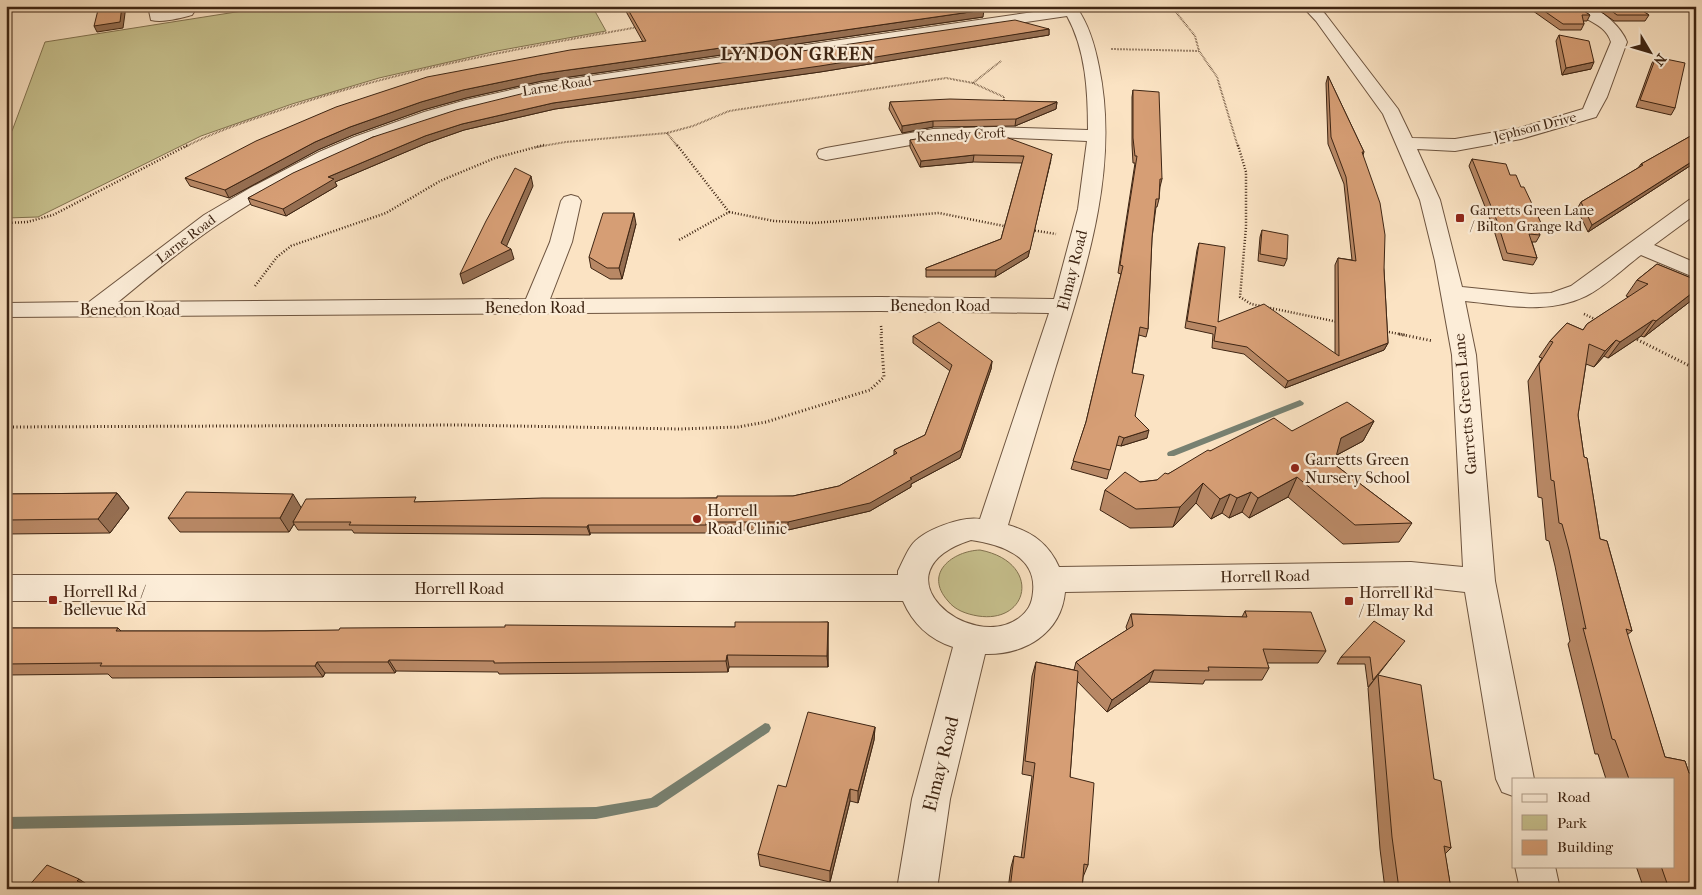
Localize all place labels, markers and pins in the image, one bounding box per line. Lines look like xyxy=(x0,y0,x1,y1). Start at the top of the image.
place label: Garretts Green Lane / Bilton Grange Rd xyxy=(1469,202,1594,235)
marker: Garretts Green Lane / Bilton Grange Rd xyxy=(1454,212,1466,224)
place label: Garretts Green Nursery School xyxy=(1305,450,1411,487)
marker: Garretts Green Nursery School xyxy=(1289,462,1301,474)
place label: Horrell Road Clinic xyxy=(707,501,787,538)
marker: Horrell Road Clinic xyxy=(691,513,703,525)
place label: Horrell Rd / Bellevue Rd xyxy=(63,582,147,619)
place label: Horrell Rd / Elmay Rd xyxy=(1358,583,1434,620)
marker: Horrell Rd / Bellevue Rd xyxy=(47,594,59,606)
marker: Horrell Rd / Elmay Rd xyxy=(1343,595,1355,607)

